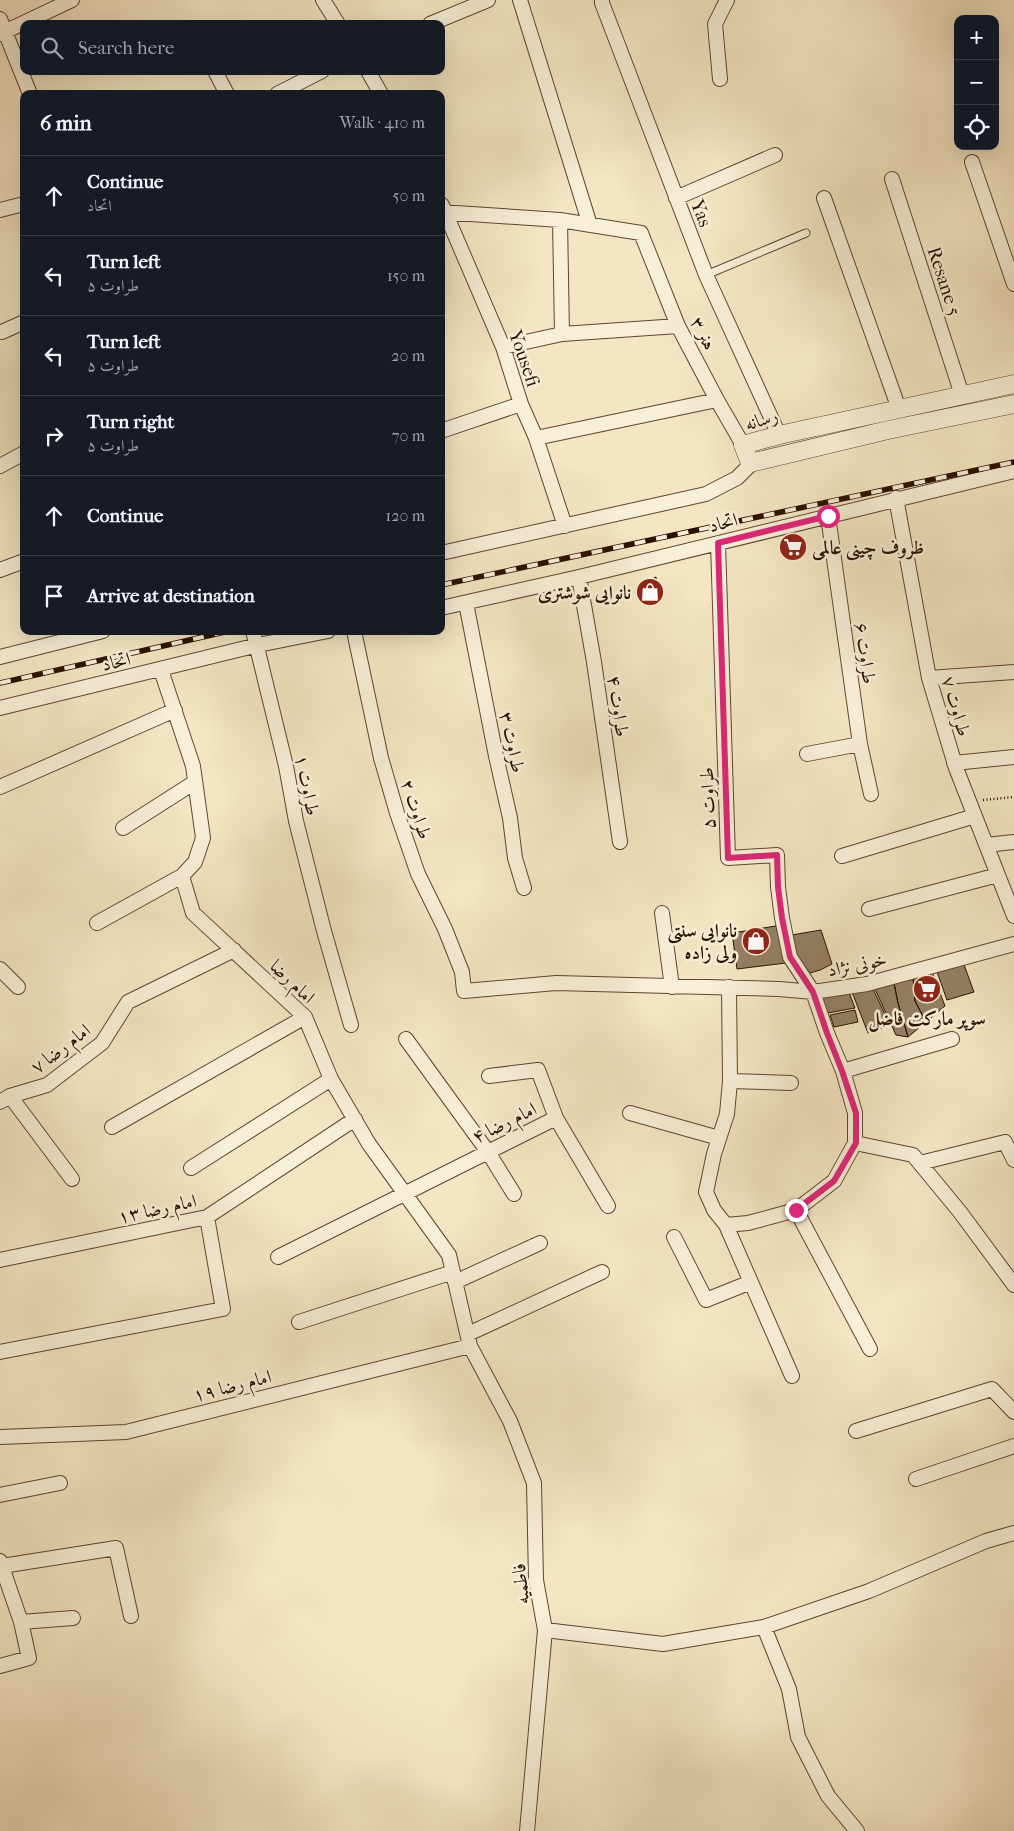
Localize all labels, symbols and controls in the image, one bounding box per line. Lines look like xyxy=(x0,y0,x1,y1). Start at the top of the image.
map controls xyxy=(954,15,999,150)
button: + xyxy=(954,15,999,60)
search box xyxy=(20,20,445,75)
icon: search xyxy=(38,34,66,62)
text: Search here xyxy=(78,37,174,59)
button: − xyxy=(954,60,999,105)
button: locate xyxy=(954,105,999,150)
text: 6 min xyxy=(40,111,92,135)
text: Walk · 410 m xyxy=(340,113,425,132)
text: Continue xyxy=(87,171,163,193)
icon: ahead xyxy=(40,182,68,210)
text: 50 m xyxy=(393,186,425,205)
text: اتحاد xyxy=(87,196,112,215)
street label: Yas xyxy=(686,196,716,230)
street label: Resane 5 xyxy=(923,244,966,319)
text: Turn left xyxy=(87,251,161,273)
icon: left xyxy=(40,262,68,290)
text: 150 m xyxy=(387,266,425,285)
text: طراوت ۵ xyxy=(87,276,139,295)
street label: هنر ۳ xyxy=(686,313,721,354)
street label: Yousefi xyxy=(504,326,544,390)
text: Turn left xyxy=(87,331,161,353)
icon: left xyxy=(40,342,68,370)
text: 20 m xyxy=(391,346,425,365)
text: طراوت ۵ xyxy=(87,356,139,375)
street label: رسانه xyxy=(742,404,781,436)
text: Turn right xyxy=(87,411,174,433)
icon: right xyxy=(40,422,68,450)
text: 70 m xyxy=(392,426,425,445)
text: طراوت ۵ xyxy=(87,436,139,455)
icon: ahead xyxy=(40,502,68,530)
text: Continue xyxy=(87,505,163,527)
route start xyxy=(817,505,840,528)
text: 120 m xyxy=(386,506,425,525)
street label: اتحاد xyxy=(706,509,740,537)
supermarket icon: ظروف چینی عالمی xyxy=(778,532,808,562)
place label: ظروف چینی عالمی xyxy=(812,537,924,561)
shop icon: نانوایی شوشتری xyxy=(635,577,665,607)
icon: arrive xyxy=(40,582,68,610)
place label: نانوایی شوشتری xyxy=(538,582,631,605)
text: Arrive at destination xyxy=(87,585,255,607)
street label: طراوت ۶ xyxy=(849,621,880,685)
street label: اتحاد xyxy=(100,648,133,676)
street label: طراوت ۴ xyxy=(602,674,633,738)
street label: طراوت ۷ xyxy=(936,674,975,739)
street label: طراوت ۳ xyxy=(494,710,529,775)
street label: طراوت ۱ xyxy=(289,753,324,818)
street label: طراوت ۵ xyxy=(696,767,721,829)
street label: طراوت ۲ xyxy=(395,777,436,842)
place label: نانوایی سنتی ولی زاده xyxy=(667,920,737,964)
shop icon: نانوایی سنتی ولی زاده xyxy=(741,926,771,956)
street label: خونی نژاد xyxy=(826,948,889,982)
street label: امام رضا xyxy=(262,955,319,1012)
supermarket icon: سوپر مارکت فاضل xyxy=(912,974,942,1004)
place label: سوپر مارکت فاضل xyxy=(868,1008,986,1032)
street label: امام رضا ۷ xyxy=(26,1019,98,1082)
street label: امام رضا ۴ xyxy=(469,1098,542,1152)
street label: امام رضا ۱۳ xyxy=(116,1190,200,1233)
route end xyxy=(785,1199,808,1222)
street label: امام رضا ۱۹ xyxy=(191,1366,275,1411)
street label: فاطمیه xyxy=(508,1562,534,1606)

